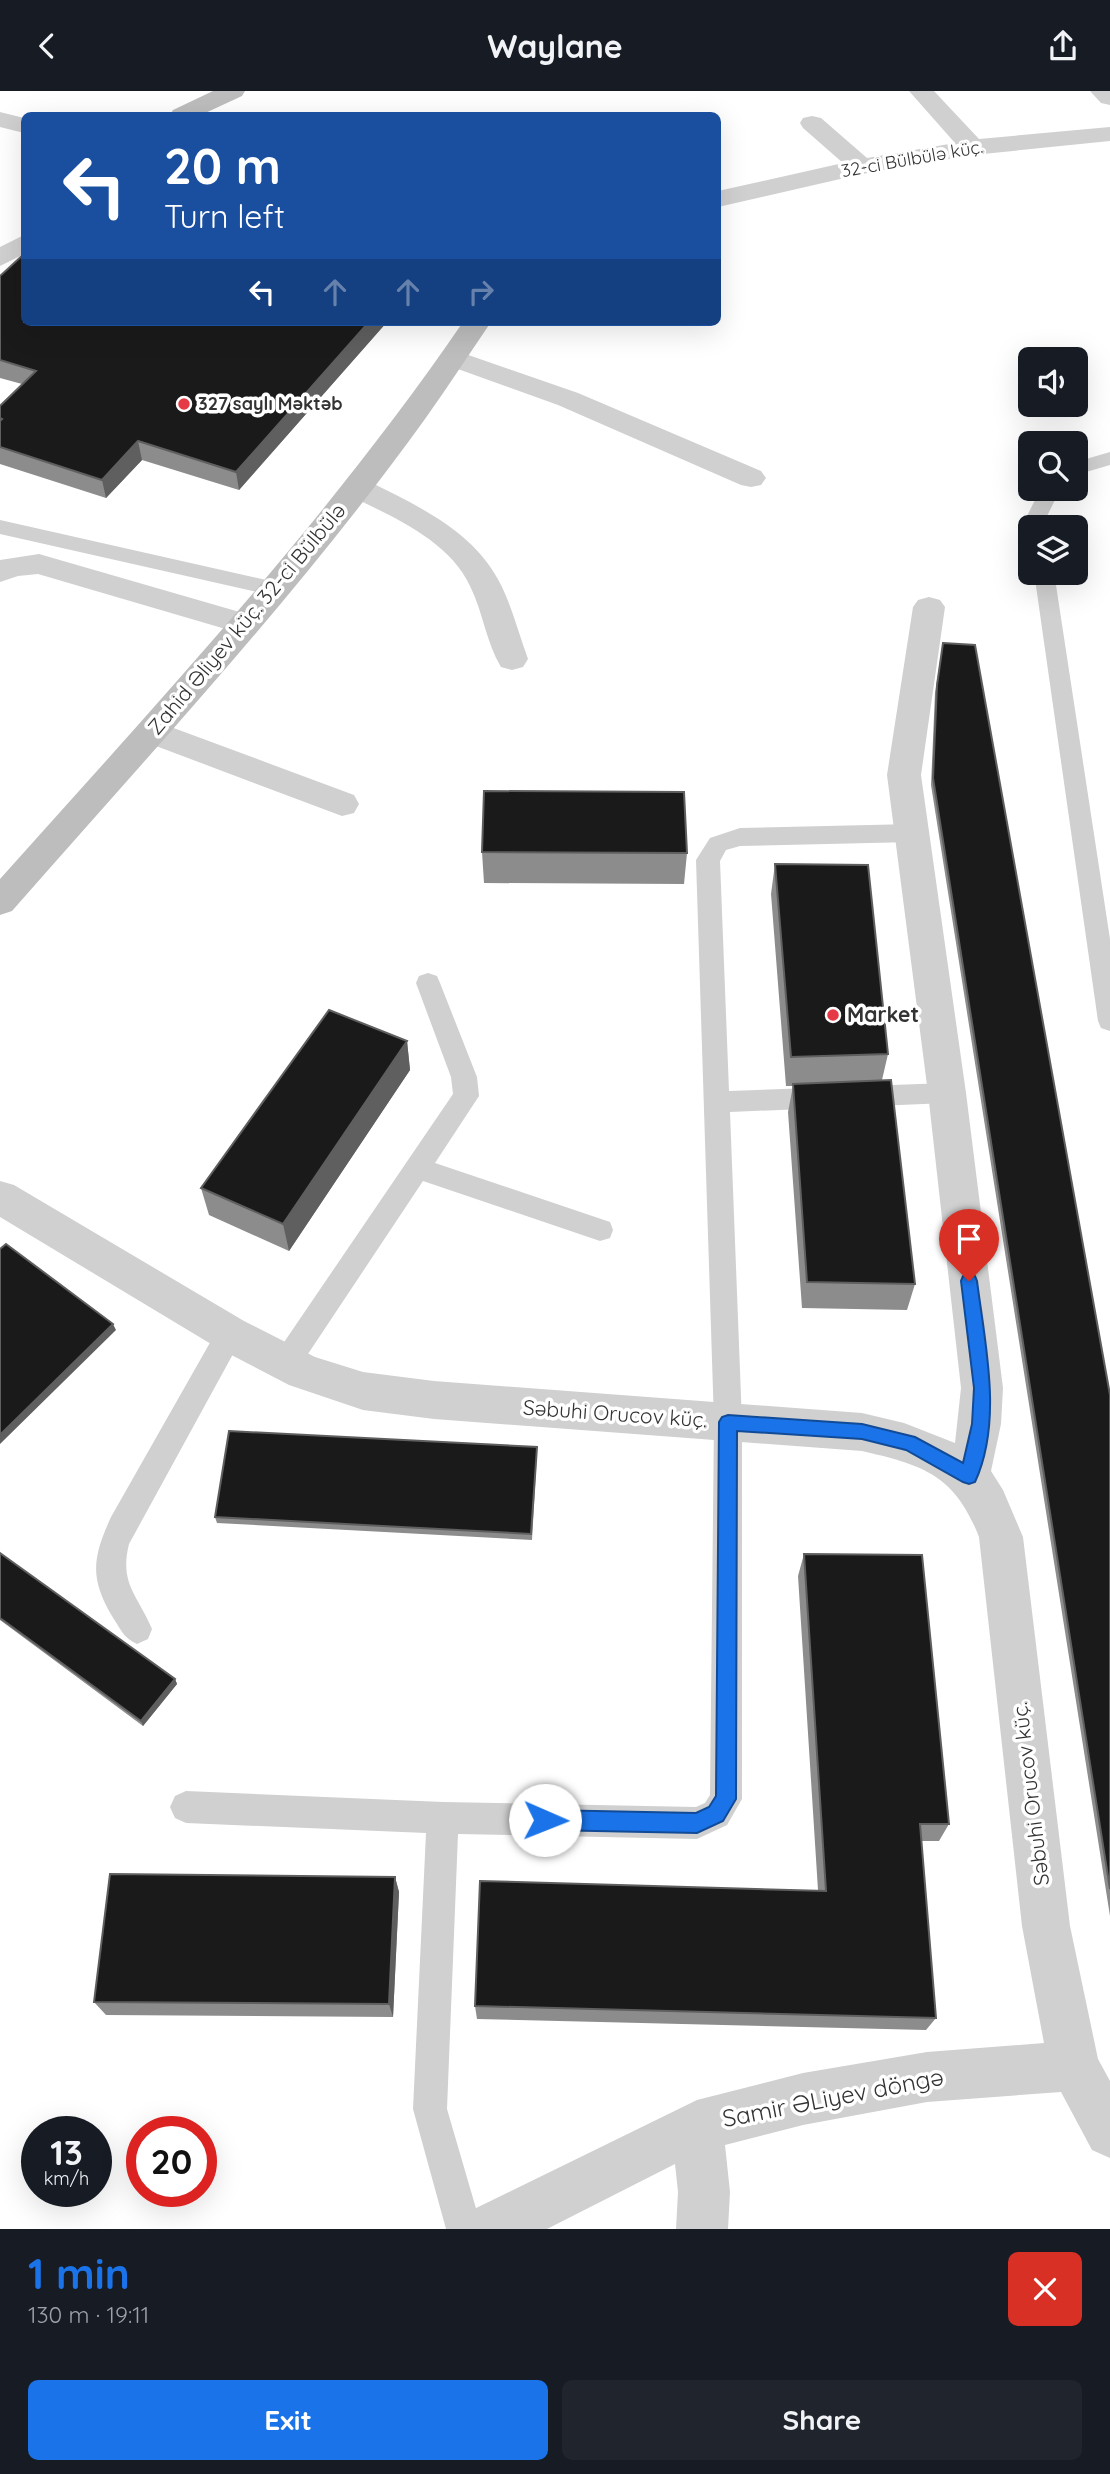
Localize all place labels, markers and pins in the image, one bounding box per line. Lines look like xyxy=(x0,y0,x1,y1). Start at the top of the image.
place label: 327 saylı Məktəb xyxy=(198,392,343,415)
marker: 327 saylı Məktəb xyxy=(176,396,192,412)
place label: Market xyxy=(847,1001,919,1027)
marker: Market xyxy=(825,1007,841,1023)
pin xyxy=(939,1209,999,1281)

